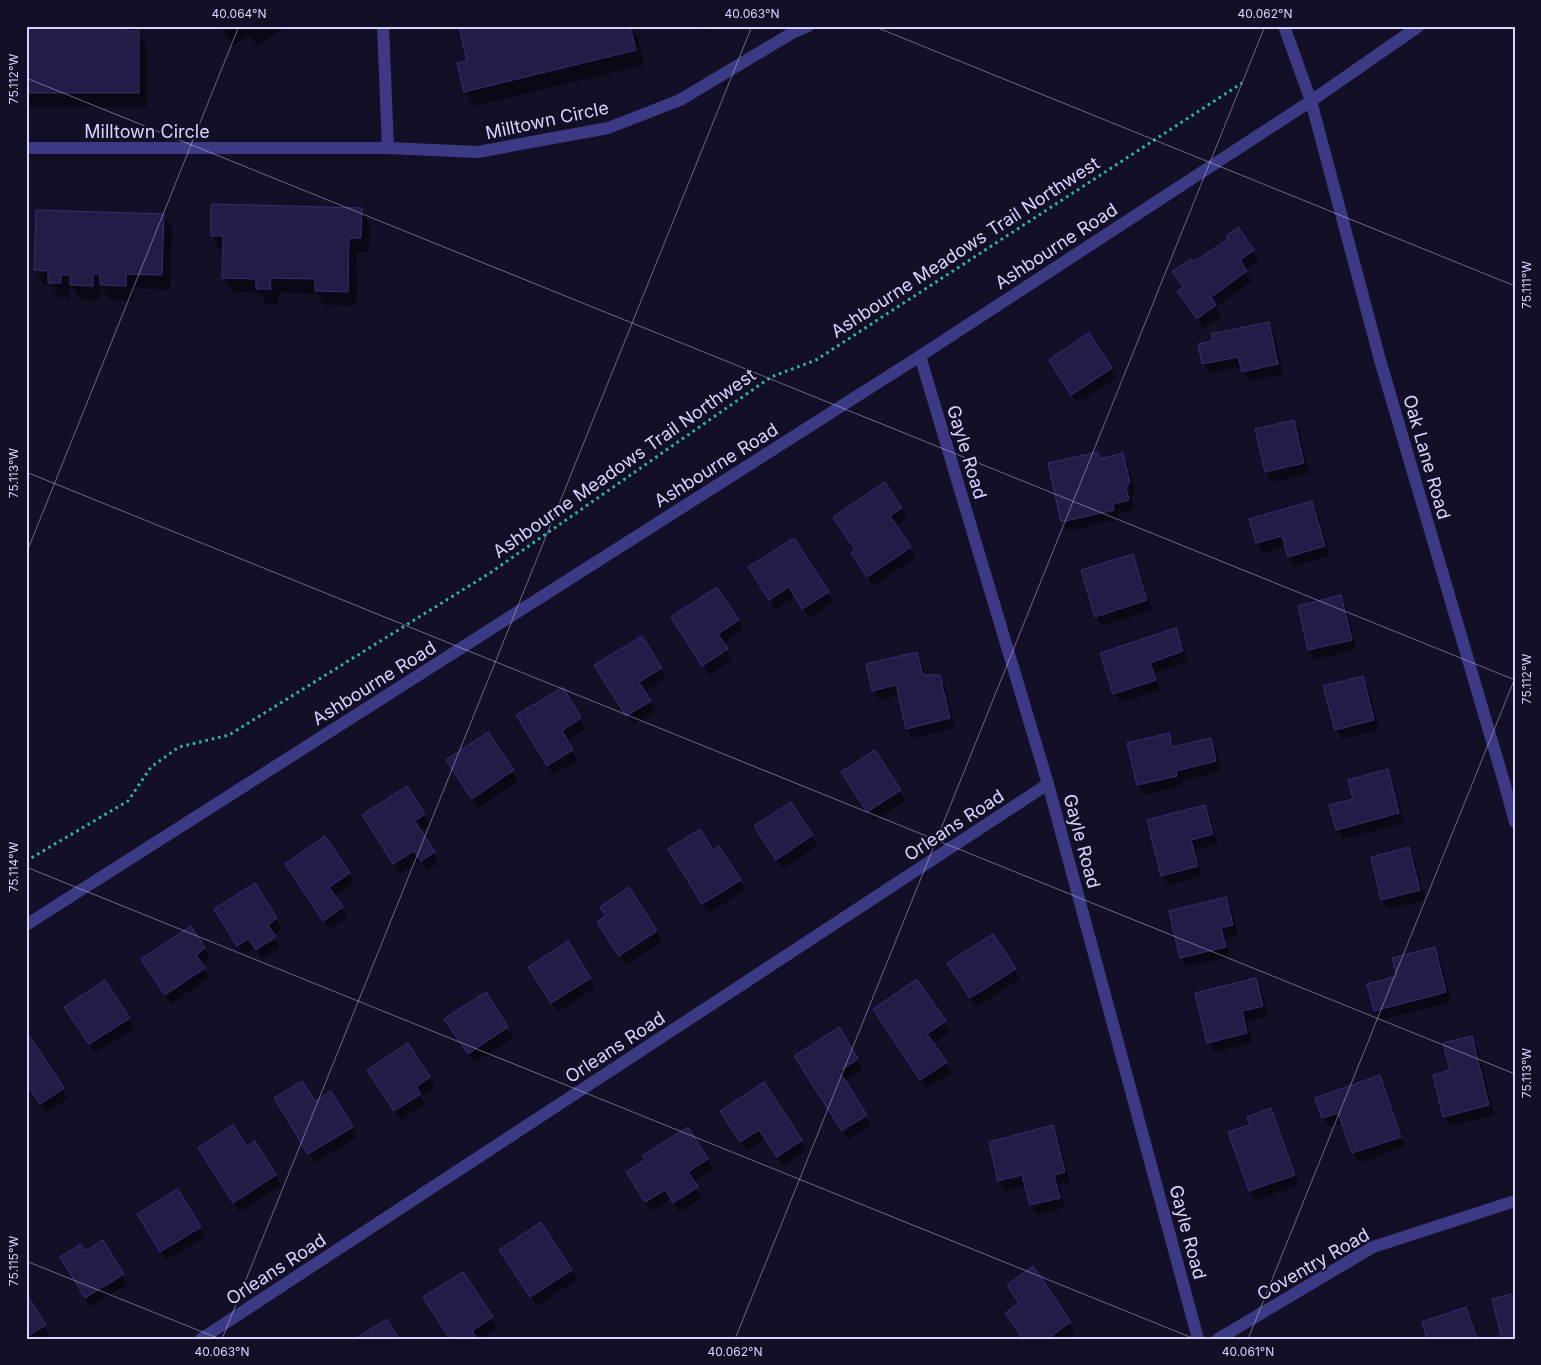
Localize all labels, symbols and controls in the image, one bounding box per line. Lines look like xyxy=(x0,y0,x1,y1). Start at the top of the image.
text: 40.064°N xyxy=(211,6,267,21)
text: 40.063°N xyxy=(725,6,779,21)
text: 40.062°N xyxy=(1237,6,1293,21)
text: 75.112°W xyxy=(6,54,21,104)
street label: Milltown Circle xyxy=(484,97,610,143)
street label: Milltown Circle xyxy=(84,121,210,142)
street label: Ashbourne Meadows Trail Northwest xyxy=(827,152,1103,342)
street label: Ashbourne Road xyxy=(991,199,1121,293)
text: 75.111°W xyxy=(1519,261,1534,309)
street label: Ashbourne Meadows Trail Northwest xyxy=(489,364,759,562)
street label: Oak Lane Road xyxy=(1399,392,1455,522)
street label: Gayle Road xyxy=(943,403,991,501)
street label: Ashbourne Road xyxy=(650,419,782,511)
text: 75.113°W xyxy=(6,448,21,498)
street label: Ashbourne Road xyxy=(308,637,440,729)
text: 75.112°W xyxy=(1519,654,1534,704)
street label: Orleans Road xyxy=(900,785,1008,865)
street label: Gayle Road xyxy=(1059,792,1105,890)
text: 75.114°W xyxy=(6,842,21,892)
street label: Orleans Road xyxy=(561,1007,669,1087)
text: 75.113°W xyxy=(1519,1048,1534,1098)
street label: Gayle Road xyxy=(1165,1183,1211,1281)
street label: Coventry Road xyxy=(1253,1223,1373,1305)
street label: Orleans Road xyxy=(222,1229,330,1309)
text: 75.115°W xyxy=(6,1236,21,1286)
text: 40.063°N xyxy=(195,1344,249,1359)
text: 40.062°N xyxy=(707,1344,763,1359)
text: 40.061°N xyxy=(1222,1344,1274,1359)

